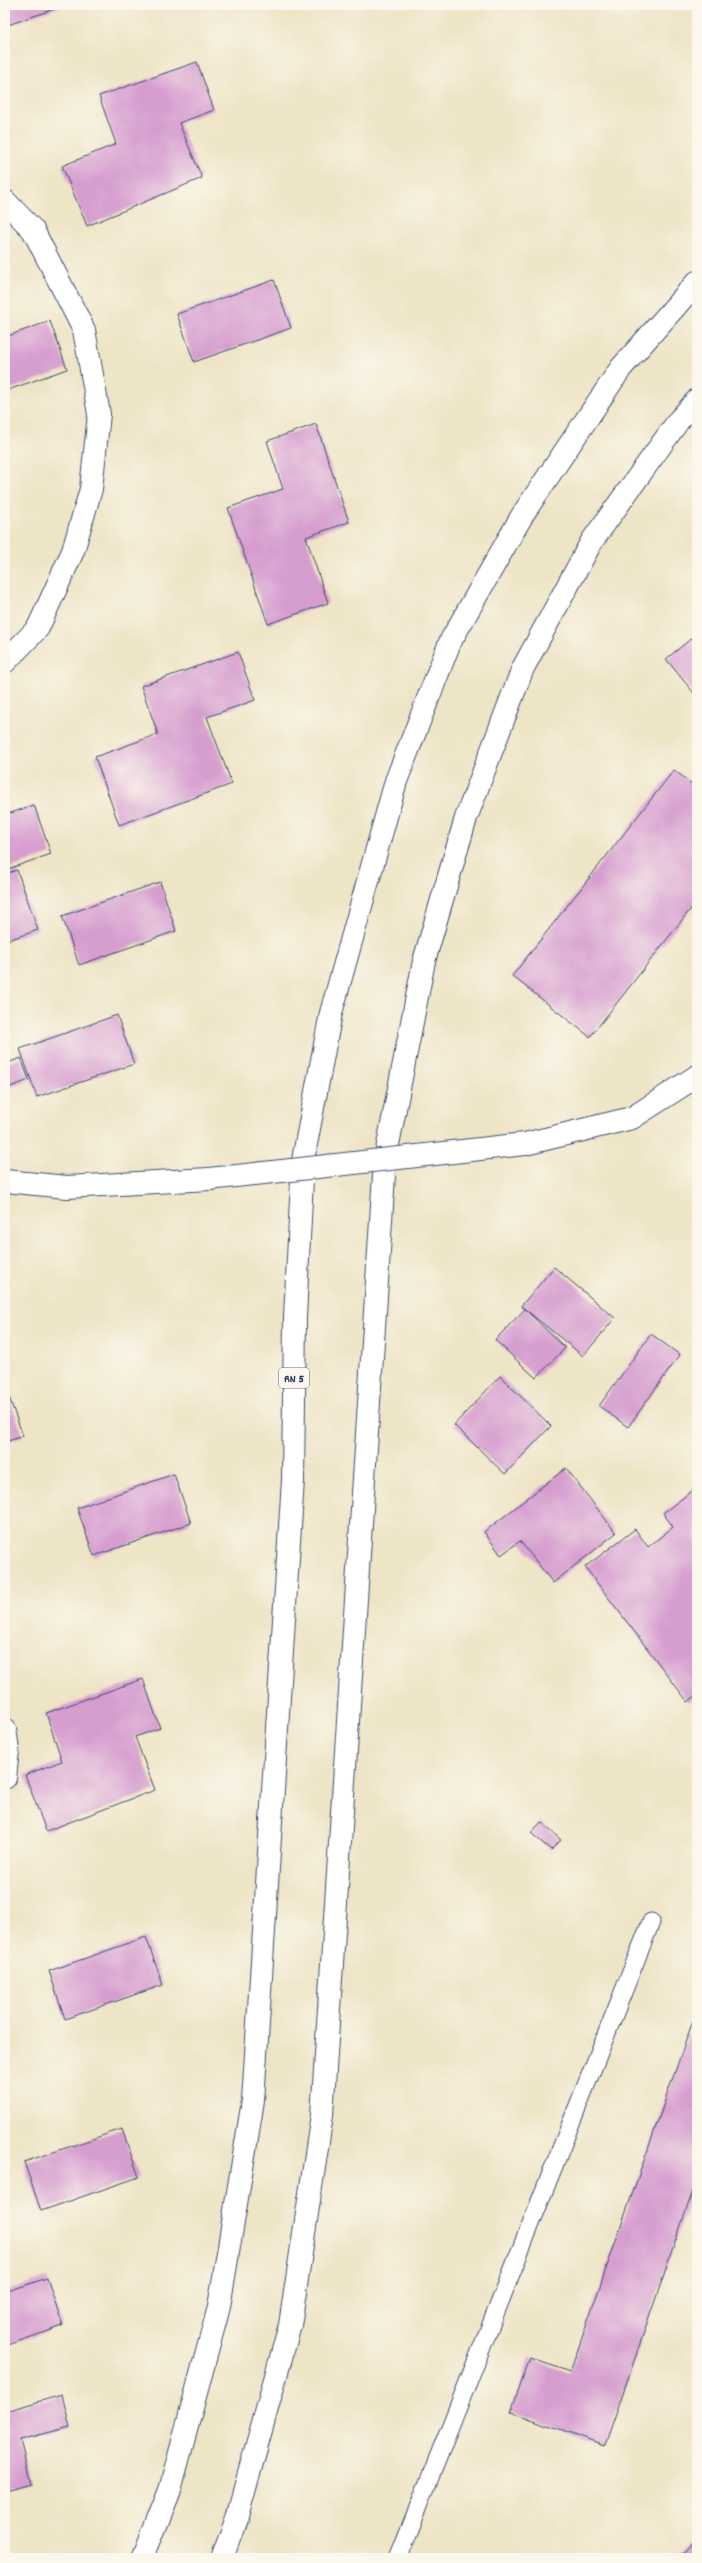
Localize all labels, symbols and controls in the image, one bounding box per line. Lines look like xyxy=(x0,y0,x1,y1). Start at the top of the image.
road number: RN 5 xyxy=(279,1368,309,1388)

